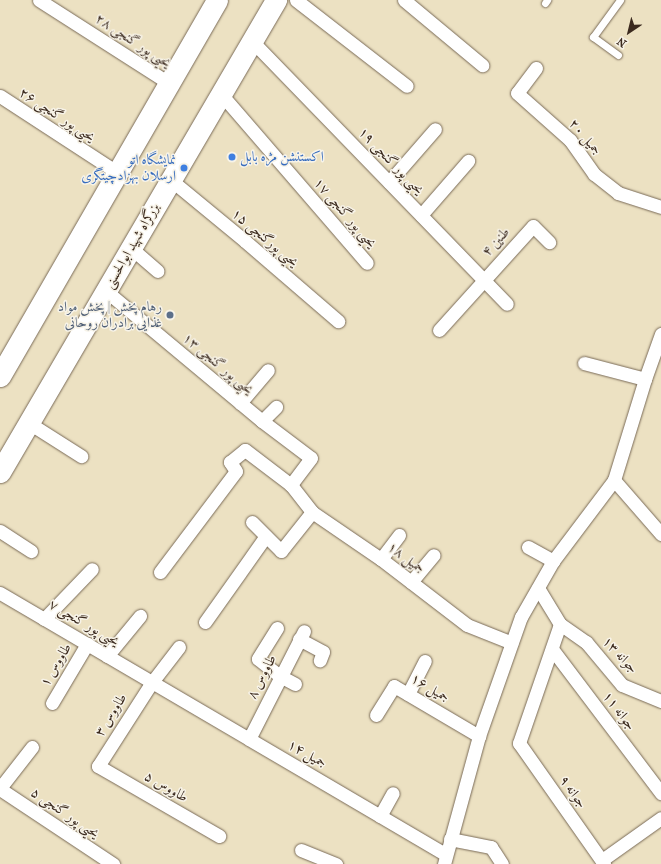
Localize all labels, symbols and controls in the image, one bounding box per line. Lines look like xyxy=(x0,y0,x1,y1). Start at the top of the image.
street label: یحیی پور گنجی ۲۸ xyxy=(92,10,174,72)
north arrow xyxy=(609,12,649,52)
text: N xyxy=(615,35,629,50)
street label: یحیی پور گنجی ۲۶ xyxy=(16,84,98,146)
street label: جمیل ۲۰ xyxy=(565,116,605,158)
street label: یحیی پور گنجی ۱۹ xyxy=(355,124,427,198)
place label: اکستنشن مژه بابل xyxy=(240,149,324,165)
place label: نمایشگاه اتو ارسلان بهزادچیتگری xyxy=(81,152,176,184)
marker: اکستنشن مژه بابل xyxy=(227,152,237,162)
marker: نمایشگاه اتو ارسلان بهزادچیتگری xyxy=(179,163,189,173)
street label: یحیی پور گنجی ۱۷ xyxy=(310,175,380,251)
street label: بزرگراه شهید ابوالحسنی xyxy=(101,200,163,292)
street label: یحیی پورگنجی ۱۵ xyxy=(228,205,302,271)
street label: طنین ۴ xyxy=(479,224,513,260)
place label: رهام پخش | پخش مواد غذایی برادران روحانی xyxy=(58,299,162,332)
marker: رهام پخش | پخش مواد غذایی برادران روحانی xyxy=(165,310,175,320)
street label: یحیی پور گنجی ۱۳ xyxy=(179,330,257,398)
street label: جمیل ۱۸ xyxy=(384,539,428,577)
street label: یحیی پور گنجی ۷ xyxy=(46,596,122,650)
street label: جوانه ۱۳ xyxy=(599,633,641,677)
street label: طاووس ۱ xyxy=(37,640,75,690)
street label: طاووس ۸ xyxy=(244,652,280,702)
street label: جمیل ۱۶ xyxy=(408,670,452,706)
street label: جوانه ۱۱ xyxy=(599,688,639,734)
street label: طاووس ۳ xyxy=(91,690,131,740)
street label: جمیل ۱۴ xyxy=(285,736,329,772)
street label: طاووس ۵ xyxy=(141,768,191,806)
street label: جوانه ۹ xyxy=(556,772,590,812)
street label: یحیی پور گنجی ۵ xyxy=(28,784,102,842)

